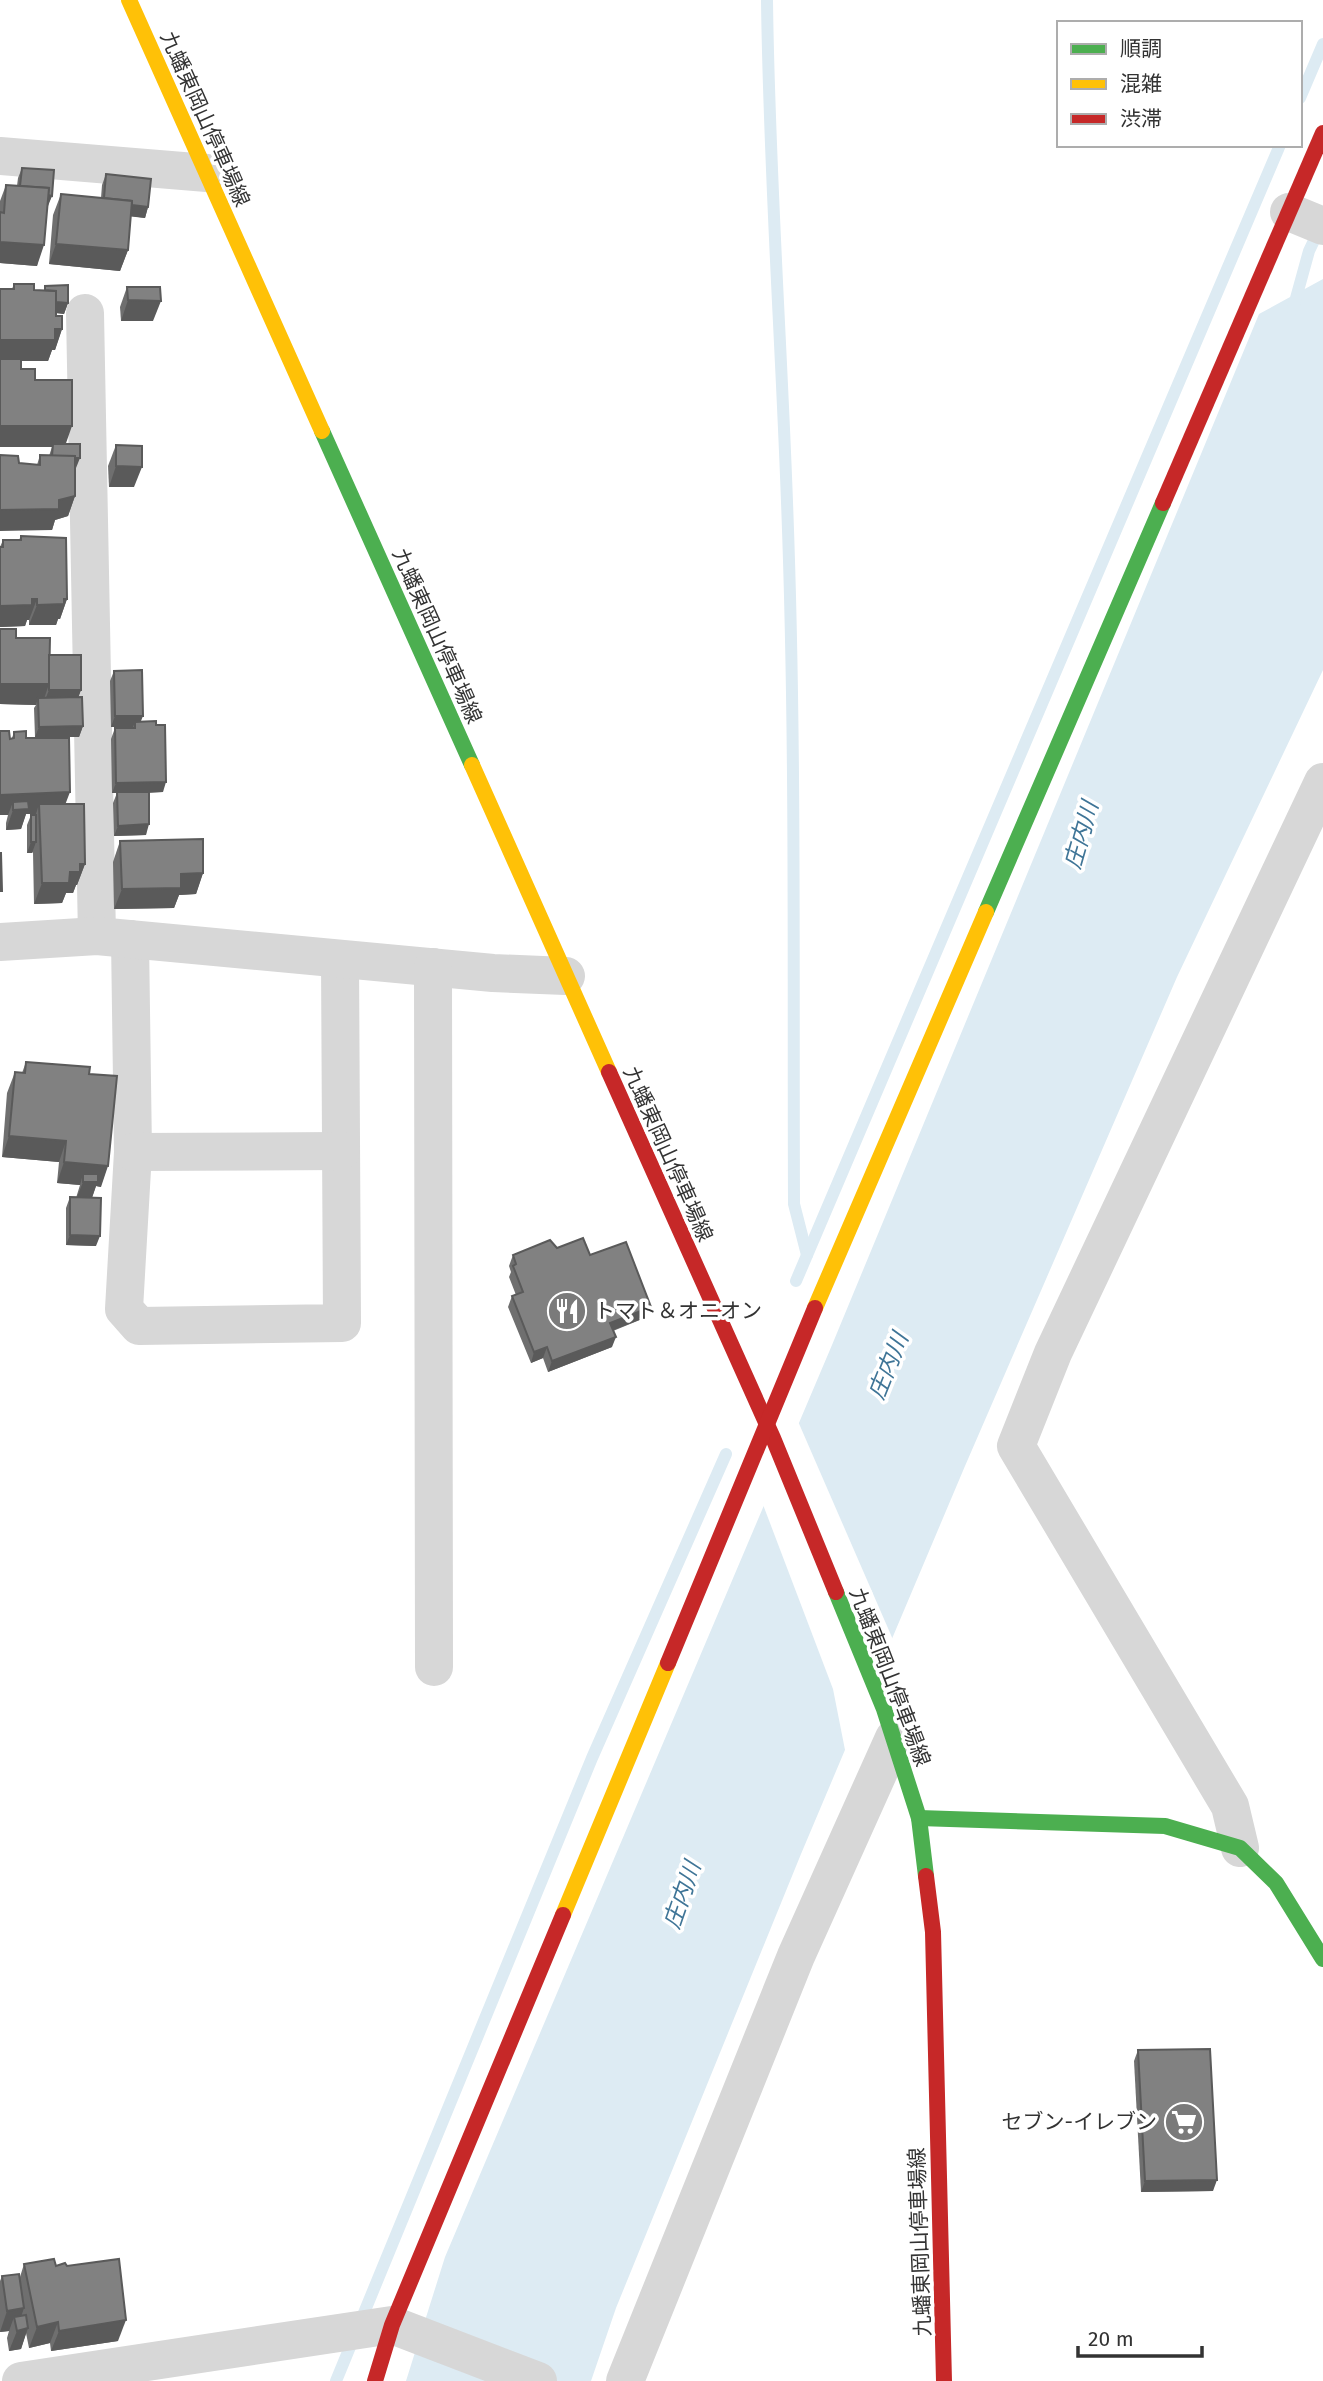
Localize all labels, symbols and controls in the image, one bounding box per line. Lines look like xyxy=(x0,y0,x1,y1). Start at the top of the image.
legend xyxy=(1057,21,1302,147)
street label: 九蟠東岡山停車場線 xyxy=(155,27,255,211)
text: 順調 xyxy=(1120,36,1162,62)
text: 混雑 xyxy=(1120,71,1162,97)
text: 渋滞 xyxy=(1120,106,1162,132)
street label: 九蟠東岡山停車場線 xyxy=(387,544,487,728)
water label: 庄内川 xyxy=(1058,795,1105,872)
street label: 九蟠東岡山停車場線 xyxy=(618,1062,718,1246)
restaurant icon: トマト＆オニオン xyxy=(546,1290,588,1332)
place label: トマト＆オニオン xyxy=(594,1298,762,1324)
water label: 庄内川 xyxy=(862,1326,915,1403)
street label: 九蟠東岡山停車場線 xyxy=(844,1584,936,1770)
water label: 庄内川 xyxy=(658,1855,707,1932)
supermarket icon: セブン-イレブン xyxy=(1163,2101,1205,2143)
place label: セブン-イレブン xyxy=(1002,2109,1157,2135)
street label: 九蟠東岡山停車場線 xyxy=(904,2147,936,2337)
scale bar xyxy=(1078,2314,1202,2358)
text: 20 m xyxy=(1088,2326,1134,2352)

